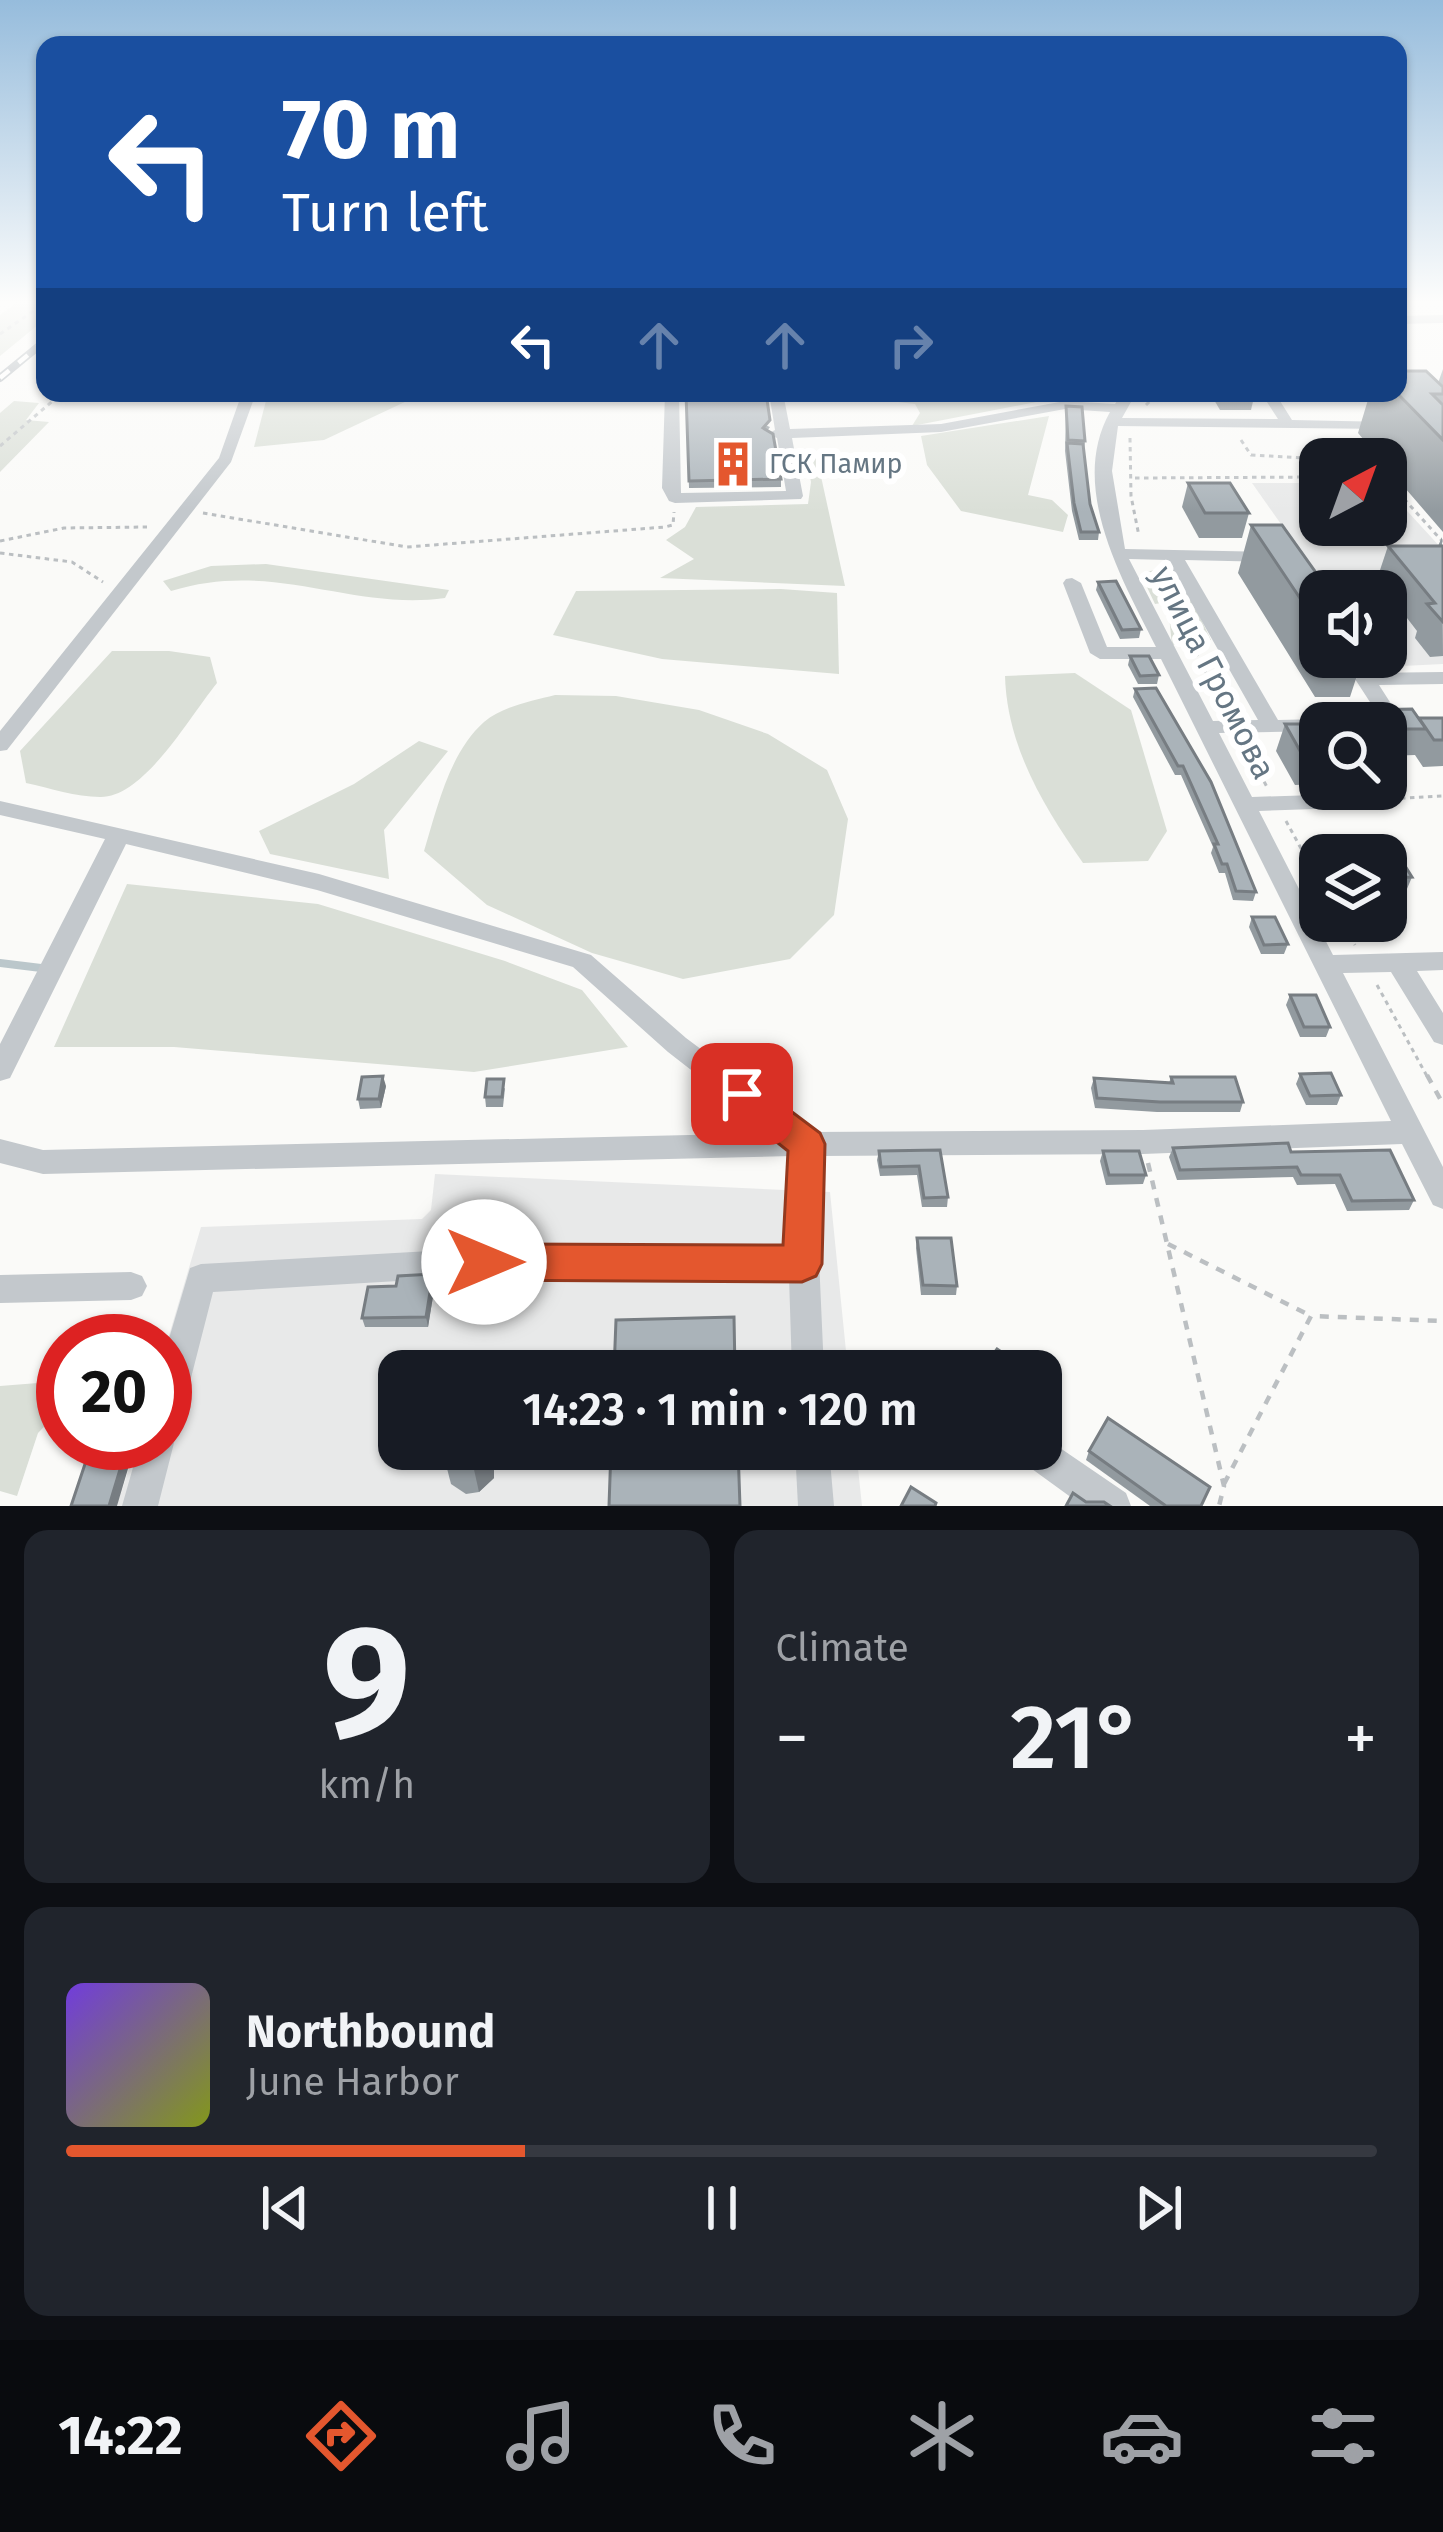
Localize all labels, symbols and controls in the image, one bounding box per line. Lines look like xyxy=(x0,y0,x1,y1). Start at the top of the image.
text: 70 m xyxy=(282,79,460,180)
icon: left xyxy=(84,84,240,240)
text: Turn left xyxy=(282,181,489,245)
icon: left xyxy=(500,312,566,378)
icon: ahead xyxy=(626,312,692,378)
icon: ahead xyxy=(752,312,818,378)
icon: right xyxy=(878,312,944,378)
north arrow xyxy=(1299,438,1407,546)
map controls xyxy=(1299,438,1407,942)
building icon: ГСК Памир xyxy=(708,439,758,489)
place label: ГСК Памир xyxy=(769,448,903,480)
street label: улица Громова xyxy=(1142,559,1284,786)
button: sound xyxy=(1299,570,1407,678)
button: search xyxy=(1299,702,1407,810)
button: layers xyxy=(1299,834,1407,942)
pin xyxy=(691,1043,793,1145)
icon: arrive xyxy=(709,1061,775,1127)
position arrow xyxy=(421,1199,547,1325)
speed limit sign: 20 xyxy=(36,1314,192,1470)
text: 14:23 · 1 min · 120 m xyxy=(522,1383,918,1437)
text: 9 xyxy=(323,1590,410,1777)
text: Climate xyxy=(776,1625,909,1671)
text: 21° xyxy=(1010,1684,1142,1792)
text: − xyxy=(776,1699,809,1778)
text: + xyxy=(1344,1699,1377,1778)
text: km/h xyxy=(318,1762,415,1808)
text: Northbound xyxy=(246,2005,495,2059)
text: June Harbor xyxy=(246,2059,459,2105)
icon: previous xyxy=(252,2175,318,2241)
icon: pause xyxy=(689,2175,755,2241)
icon: next xyxy=(1126,2175,1192,2241)
icon: directions xyxy=(299,2394,383,2478)
icon: music xyxy=(499,2394,583,2478)
icon: phone xyxy=(700,2394,784,2478)
icon: climate xyxy=(900,2394,984,2478)
icon: car xyxy=(1100,2394,1184,2478)
icon: filters xyxy=(1301,2394,1385,2478)
text: 14:22 xyxy=(58,2404,183,2468)

